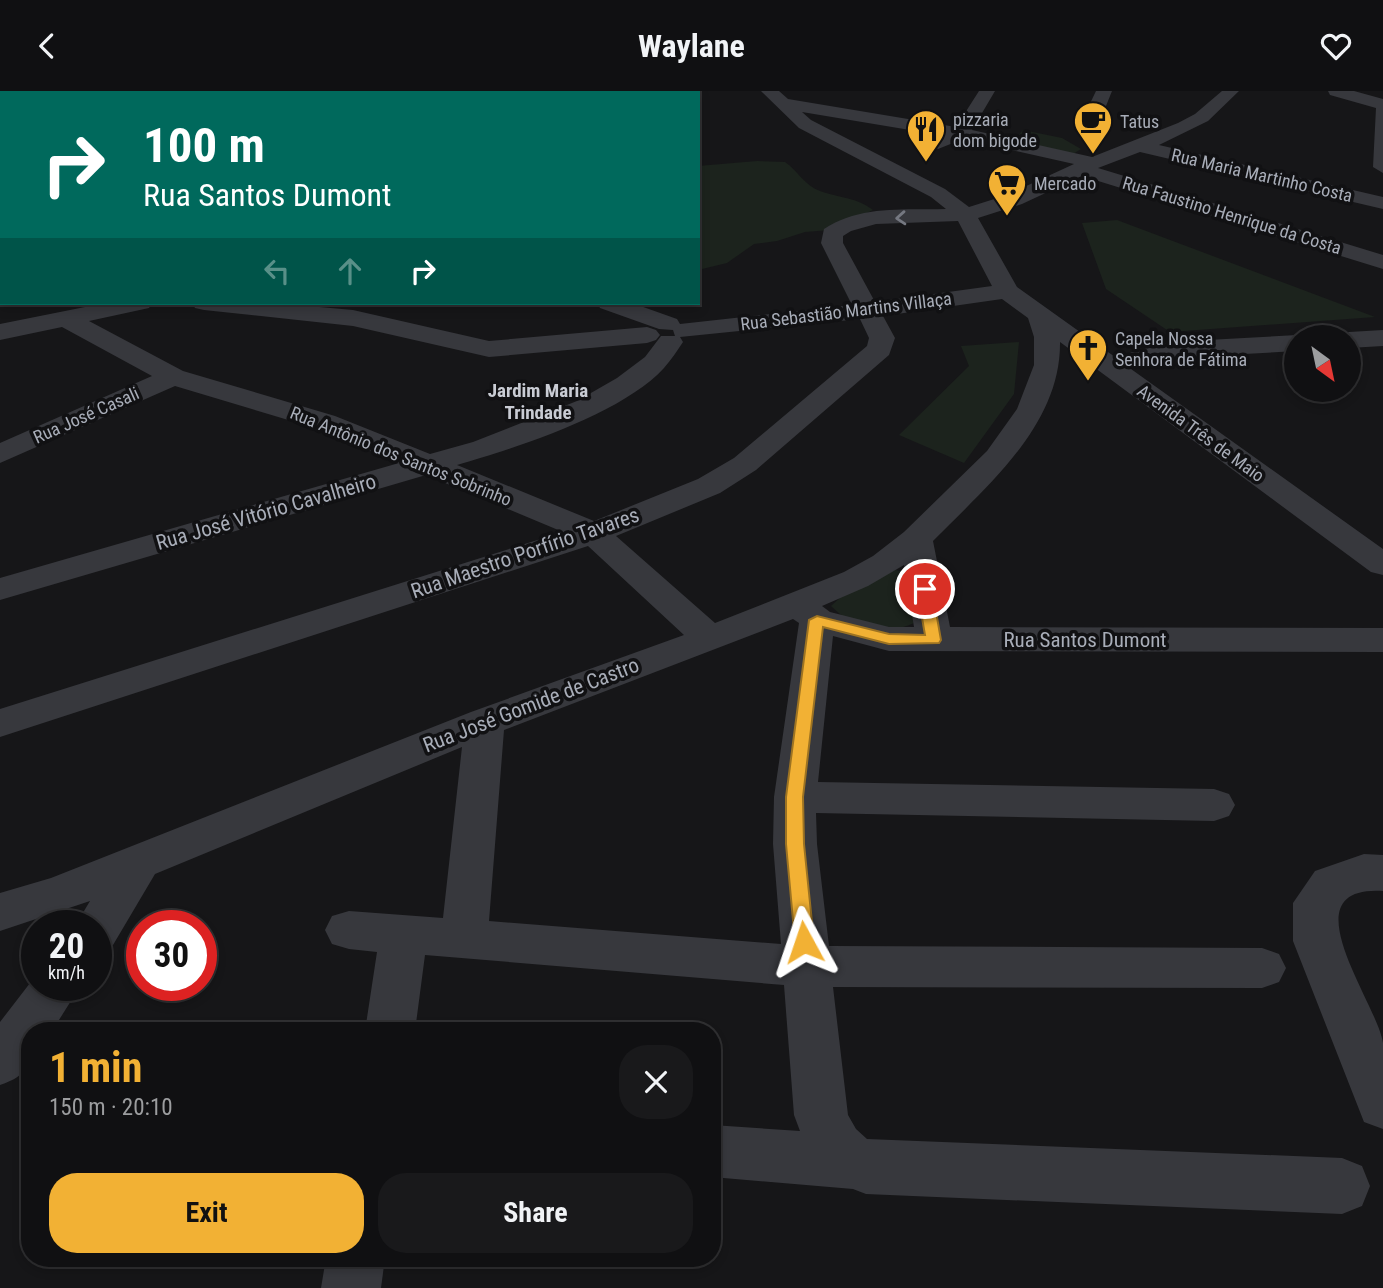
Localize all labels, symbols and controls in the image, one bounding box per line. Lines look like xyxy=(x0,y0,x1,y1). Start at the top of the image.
icon: back xyxy=(28,27,66,65)
text: Waylane xyxy=(638,27,745,65)
icon: heart xyxy=(1317,27,1355,65)
cafe icon: Tatus xyxy=(1072,100,1114,155)
restaurant icon: pizzaria dom bigode xyxy=(905,108,947,163)
place label: pizzaria dom bigode xyxy=(953,109,1037,151)
place label: Tatus xyxy=(1120,111,1159,132)
text: 100 m xyxy=(143,117,265,174)
icon: right xyxy=(28,119,119,210)
street label: Rua Maria Martinho Costa xyxy=(1169,144,1355,206)
supermarket icon: Mercado xyxy=(986,162,1028,217)
street label: Rua Faustino Henrique da Costa xyxy=(1120,172,1344,258)
place label: Mercado xyxy=(1034,173,1096,194)
text: Rua Santos Dumont xyxy=(143,176,392,214)
one-way arrow xyxy=(896,210,907,225)
icon: left xyxy=(258,252,296,290)
icon: ahead xyxy=(331,252,369,290)
icon: right xyxy=(404,252,442,290)
street label: Rua Sebastião Martins Villaça xyxy=(739,288,953,334)
north arrow xyxy=(1284,325,1362,403)
map controls xyxy=(1284,325,1361,402)
church icon: Capela Nossa Senhora de Fátima xyxy=(1067,327,1109,382)
place label: Capela Nossa Senhora de Fátima xyxy=(1115,328,1247,370)
district label: Jardim Maria Trindade xyxy=(488,379,588,424)
street label: Avenida Três de Maio xyxy=(1133,380,1269,486)
street label: Rua José Casali xyxy=(30,382,142,448)
street label: Rua Antônio dos Santos Sobrinho xyxy=(287,402,515,510)
street label: Rua José Vitório Cavalheiro xyxy=(153,469,379,555)
street label: Rua Maestro Porfírio Tavares xyxy=(408,503,642,603)
pin xyxy=(895,559,955,619)
icon: arrive xyxy=(906,570,944,608)
street label: Rua Santos Dumont xyxy=(1003,628,1167,652)
street label: Rua José Gomide de Castro xyxy=(420,653,642,757)
position arrow xyxy=(767,905,841,979)
speed limit sign: 30 xyxy=(126,910,217,1001)
text: 20 xyxy=(49,926,84,967)
text: km/h xyxy=(48,962,85,983)
text: 1 min xyxy=(49,1043,142,1092)
button: close xyxy=(619,1045,693,1119)
text: 150 m · 20:10 xyxy=(49,1094,173,1121)
button: Exit xyxy=(49,1173,364,1253)
button: Share xyxy=(378,1173,693,1253)

